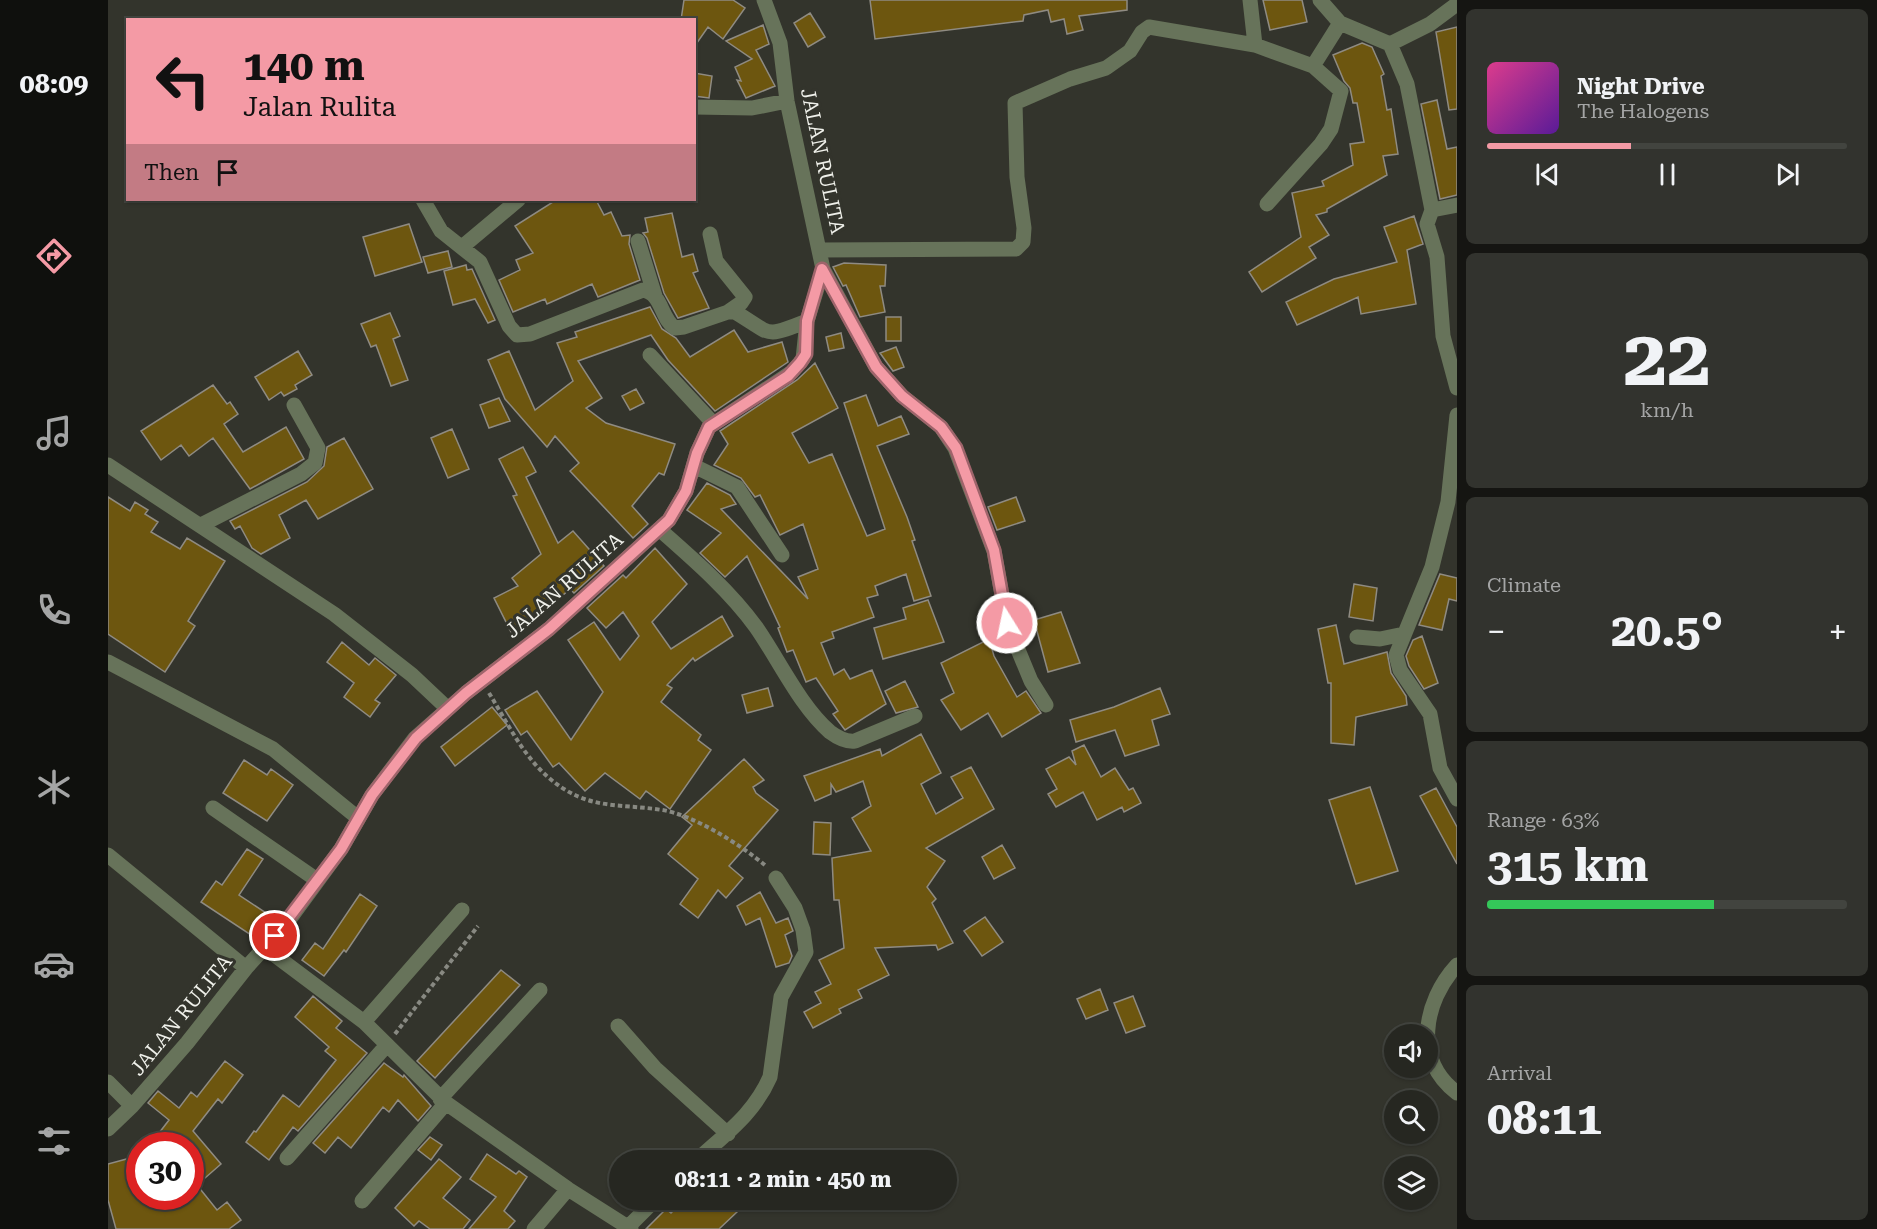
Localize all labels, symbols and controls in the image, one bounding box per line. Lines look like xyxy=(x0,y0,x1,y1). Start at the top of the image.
text: 140 m xyxy=(243,41,365,90)
icon: left xyxy=(144,42,222,120)
text: 08:09 xyxy=(20,68,88,100)
text: Night Drive xyxy=(1577,74,1705,99)
street label: JALAN RULITA xyxy=(796,86,850,236)
text: Jalan Rulita xyxy=(243,91,396,123)
text: The Halogens xyxy=(1577,99,1709,123)
icon: arrive xyxy=(211,156,244,189)
icon: previous xyxy=(1531,158,1564,191)
icon: pause xyxy=(1651,158,1684,191)
icon: next xyxy=(1771,158,1804,191)
text: Then xyxy=(144,160,199,185)
icon: directions xyxy=(33,235,75,277)
text: 22 xyxy=(1623,313,1711,404)
text: km/h xyxy=(1640,398,1694,422)
icon: music xyxy=(33,412,75,454)
street label: JALAN RULITA xyxy=(500,527,628,643)
text: Climate xyxy=(1487,573,1561,597)
icon: phone xyxy=(33,589,75,631)
position arrow xyxy=(975,591,1039,655)
text: 20.5° xyxy=(1611,604,1723,657)
text: − xyxy=(1487,612,1505,651)
text: + xyxy=(1829,612,1847,651)
icon: climate xyxy=(33,766,75,808)
text: Range · 63% xyxy=(1487,808,1599,832)
text: 315 km xyxy=(1487,839,1648,892)
pin xyxy=(249,910,300,961)
icon: arrive xyxy=(258,919,291,952)
icon: car xyxy=(33,943,75,985)
street label: JALAN RULITA xyxy=(125,950,237,1080)
map controls xyxy=(1384,1024,1438,1210)
button: sound xyxy=(1384,1024,1438,1078)
text: Arrival xyxy=(1487,1061,1552,1085)
button: search xyxy=(1384,1090,1438,1144)
text: 08:11 xyxy=(1487,1092,1602,1145)
icon: filters xyxy=(33,1120,75,1162)
speed limit sign: 30 xyxy=(126,1132,204,1210)
button: layers xyxy=(1384,1156,1438,1210)
text: 08:11 · 2 min · 450 m xyxy=(674,1167,892,1192)

